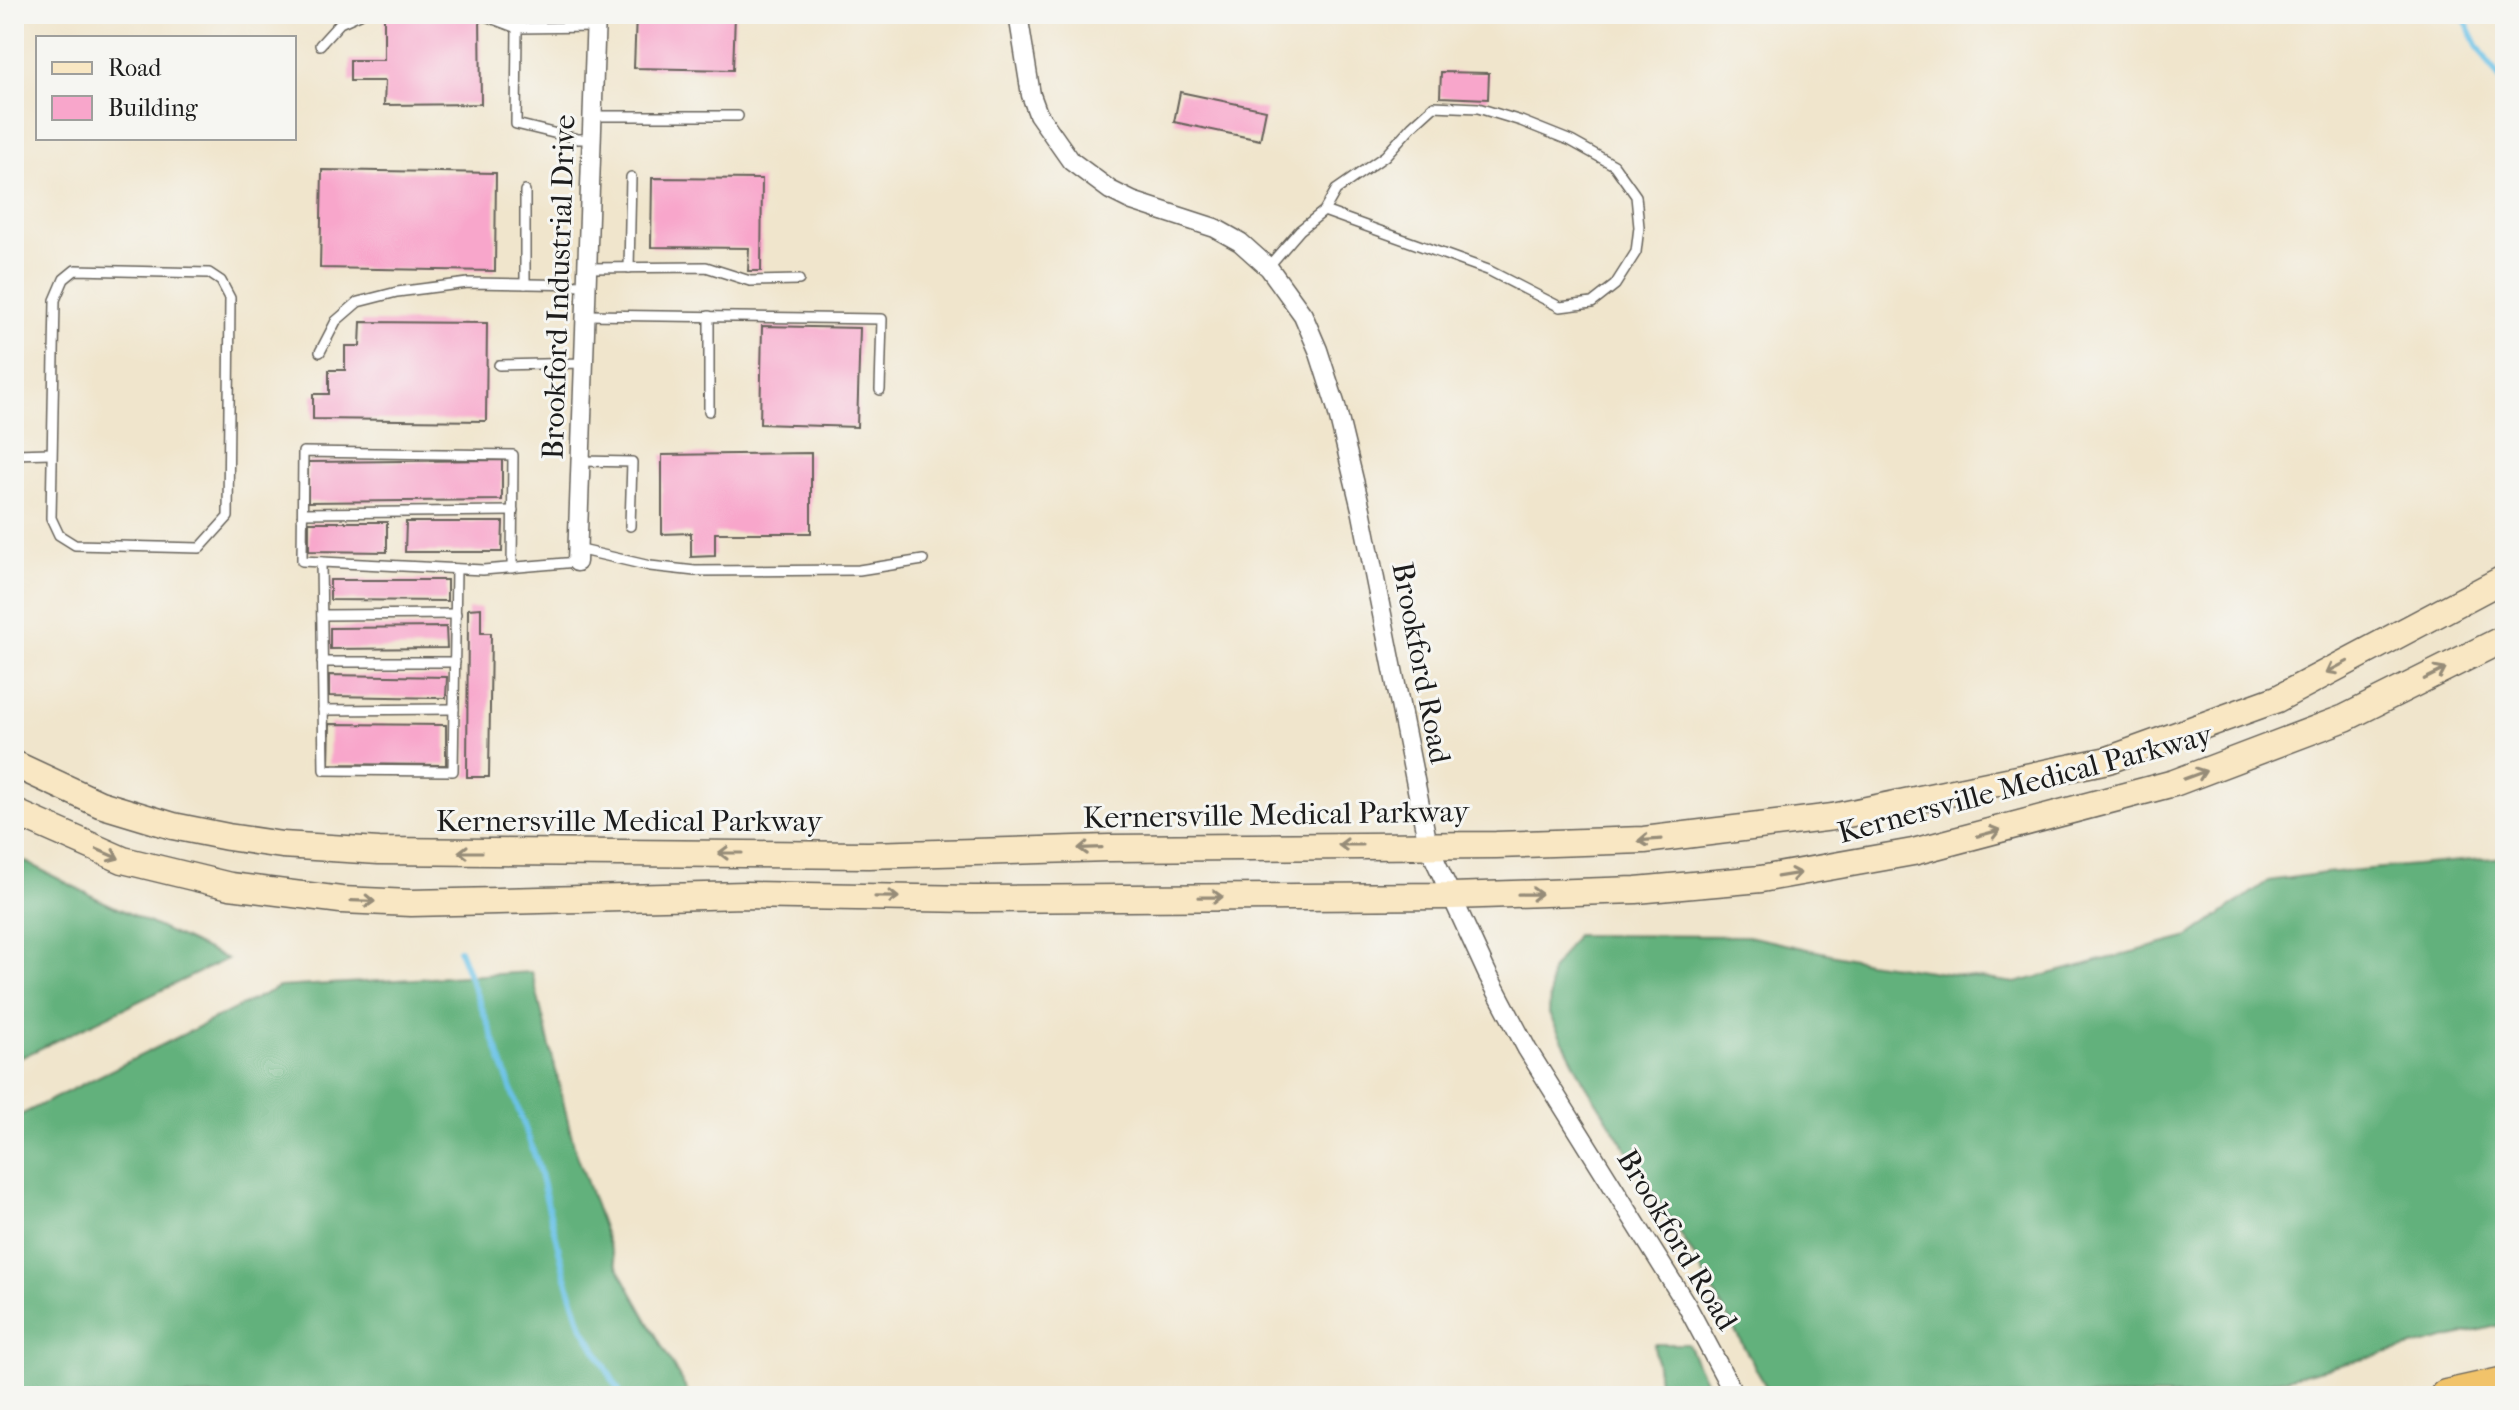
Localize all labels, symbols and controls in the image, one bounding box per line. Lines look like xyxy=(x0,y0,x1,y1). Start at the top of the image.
legend xyxy=(36,36,296,140)
text: Road xyxy=(108,54,162,82)
text: Building xyxy=(108,94,199,122)
street label: Brookford Industrial Drive xyxy=(535,114,583,460)
street label: Brookford Road xyxy=(1384,559,1458,767)
one-way arrow xyxy=(2326,660,2350,676)
one-way arrow xyxy=(2422,666,2446,681)
street label: Kernersville Medical Parkway xyxy=(1834,717,2217,851)
one-way arrow xyxy=(2183,767,2208,782)
street label: Kernersville Medical Parkway xyxy=(1083,794,1470,836)
street label: Kernersville Medical Parkway xyxy=(436,804,823,839)
one-way arrow xyxy=(1975,824,2001,839)
one-way arrow xyxy=(1637,833,1664,848)
one-way arrow xyxy=(1337,838,1364,853)
one-way arrow xyxy=(1077,841,1104,856)
one-way arrow xyxy=(457,844,484,860)
one-way arrow xyxy=(717,845,744,861)
one-way arrow xyxy=(95,847,120,862)
one-way arrow xyxy=(1776,867,1801,882)
one-way arrow xyxy=(1516,887,1543,902)
one-way arrow xyxy=(1197,889,1224,904)
one-way arrow xyxy=(873,890,900,905)
one-way arrow xyxy=(349,893,376,908)
street label: Brookford Road xyxy=(1609,1143,1745,1337)

